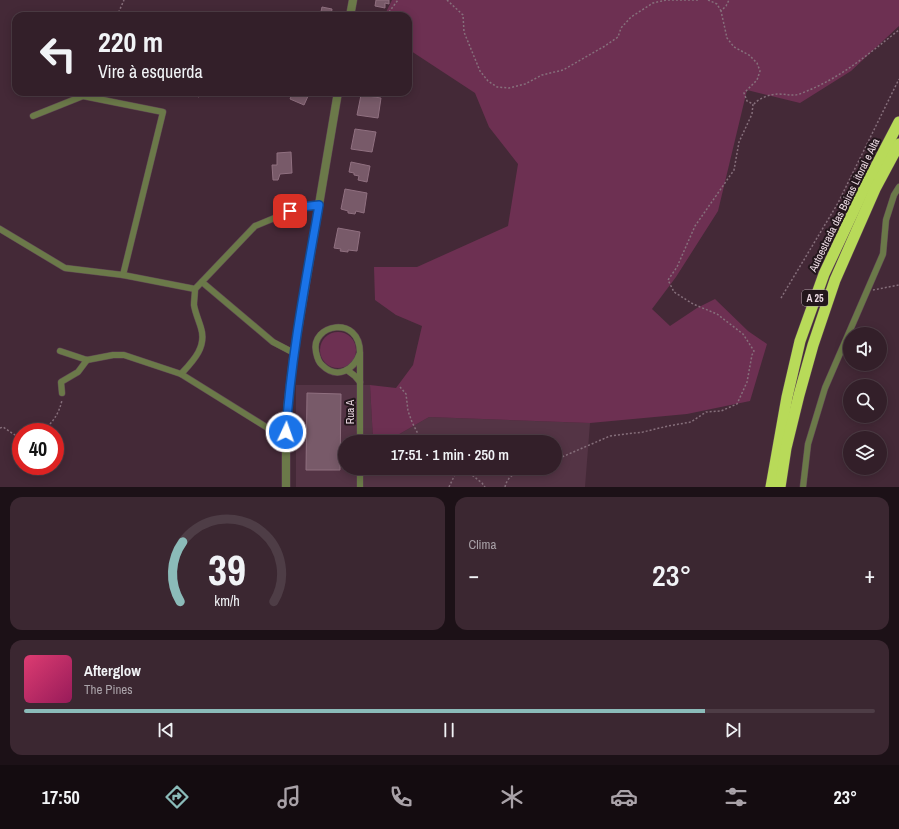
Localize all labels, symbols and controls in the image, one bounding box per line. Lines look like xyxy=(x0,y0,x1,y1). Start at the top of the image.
text: 220 m xyxy=(98,23,163,61)
icon: left xyxy=(32,28,84,80)
text: Vire à esquerda xyxy=(98,59,203,84)
street label: Autoestrada das Beiras Litoral e Alta xyxy=(805,136,882,275)
pin xyxy=(273,194,307,228)
icon: arrive xyxy=(279,200,301,222)
road number: A 25 xyxy=(802,290,828,306)
map controls xyxy=(843,327,887,475)
button: sound xyxy=(843,327,887,371)
button: search xyxy=(843,379,887,423)
street label: Rua A xyxy=(343,399,357,424)
position arrow xyxy=(265,411,307,453)
speed limit sign: 40 xyxy=(12,423,64,475)
button: layers xyxy=(843,431,887,475)
text: 17:51 · 1 min · 250 m xyxy=(391,444,509,465)
text: Clima xyxy=(469,536,496,553)
text: 39 xyxy=(208,541,246,597)
text: 23° xyxy=(652,555,691,595)
text: − xyxy=(469,560,479,590)
text: + xyxy=(864,560,875,590)
text: km/h xyxy=(215,590,240,609)
text: Afterglow xyxy=(84,660,141,681)
text: The Pines xyxy=(84,681,133,698)
icon: previous xyxy=(155,719,177,741)
icon: pause xyxy=(438,719,460,741)
icon: next xyxy=(722,719,744,741)
icon: directions xyxy=(163,783,191,811)
icon: music xyxy=(275,783,303,811)
icon: phone xyxy=(387,783,415,811)
icon: climate xyxy=(498,783,526,811)
icon: car xyxy=(610,783,638,811)
icon: filters xyxy=(722,783,750,811)
text: 17:50 xyxy=(42,785,80,810)
text: 23° xyxy=(834,785,857,810)

